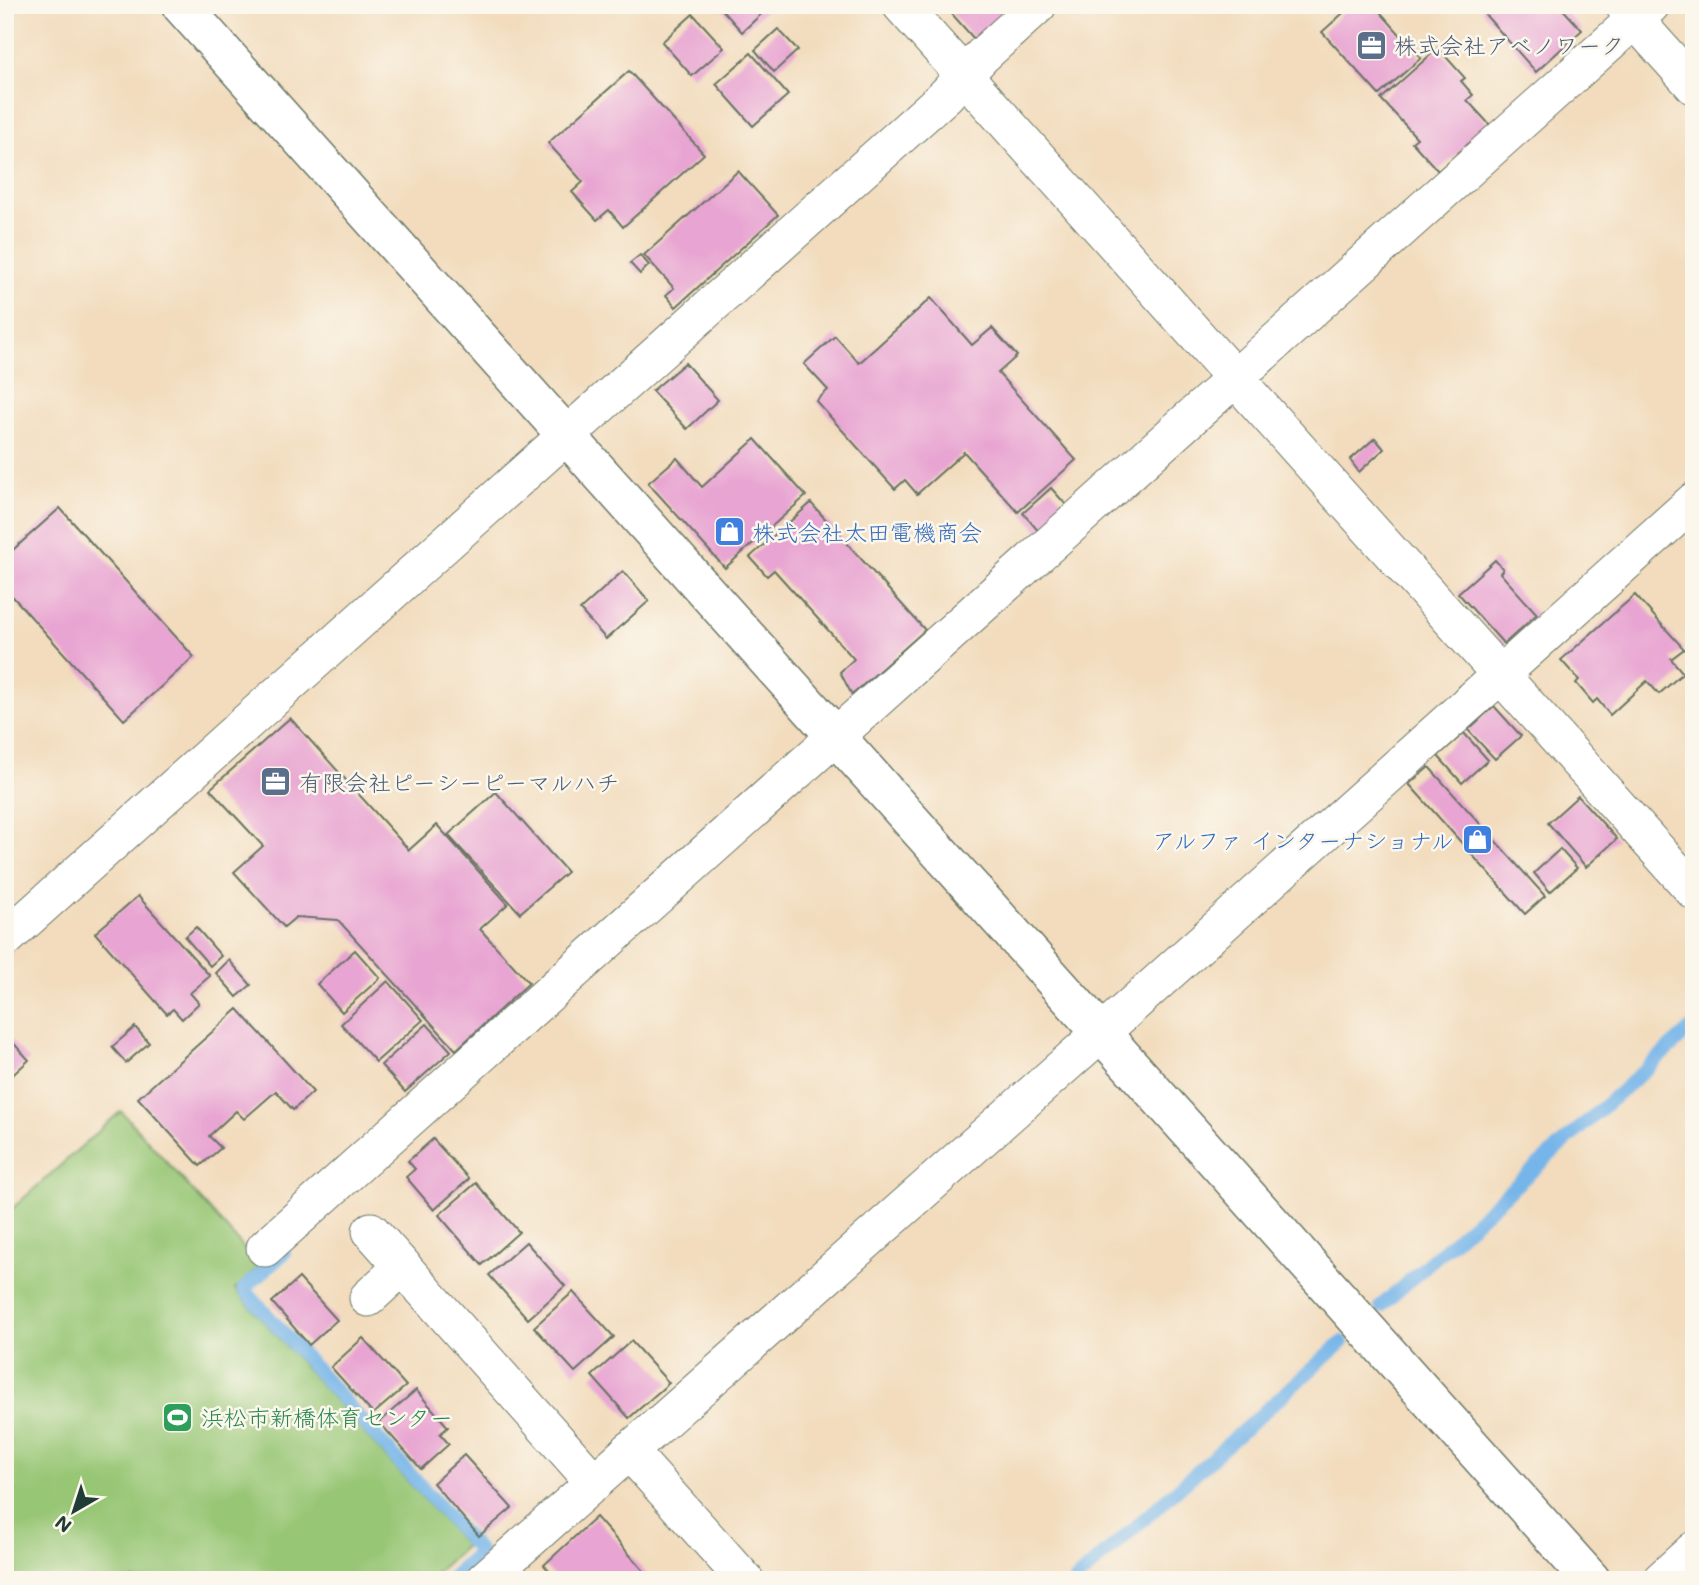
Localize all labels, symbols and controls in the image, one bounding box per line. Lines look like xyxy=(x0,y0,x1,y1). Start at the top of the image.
office icon: 株式会社アベノワーク xyxy=(1354,28,1388,62)
place label: 株式会社アベノワーク xyxy=(1394,30,1624,60)
shop icon: 株式会社太田電機商会 xyxy=(712,515,746,549)
place label: 株式会社太田電機商会 xyxy=(752,517,982,547)
office icon: 有限会社ピーシーピーマルハチ xyxy=(259,765,293,799)
place label: 有限会社ピーシーピーマルハチ xyxy=(299,767,619,797)
shop icon: アルファ インターナショナル xyxy=(1460,823,1494,857)
place label: アルファ インターナショナル xyxy=(1152,825,1454,855)
sports icon: 浜松市新橋体育センター xyxy=(161,1400,195,1434)
place label: 浜松市新橋体育センター xyxy=(201,1402,453,1432)
north arrow xyxy=(38,1476,108,1546)
text: N xyxy=(50,1510,76,1539)

